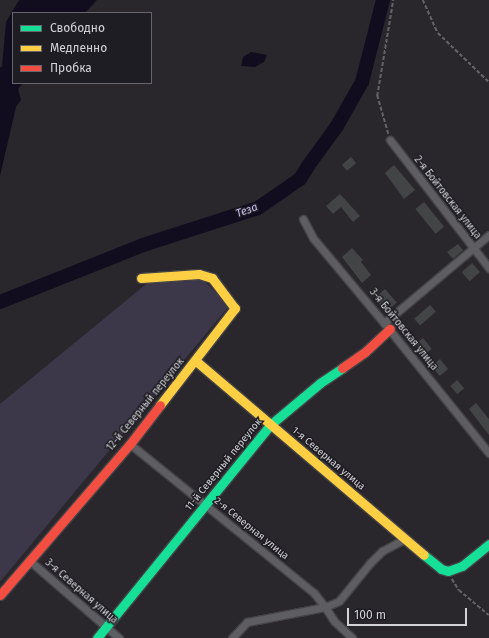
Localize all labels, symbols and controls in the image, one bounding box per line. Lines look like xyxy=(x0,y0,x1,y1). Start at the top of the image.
legend xyxy=(12,12,152,84)
text: Свободно xyxy=(50,21,105,35)
text: Медленно xyxy=(50,41,107,55)
text: Пробка xyxy=(50,61,92,75)
street label: 2-я Бойтовская улица xyxy=(411,154,483,242)
water label: Теза xyxy=(234,201,260,221)
street label: 3-я Бойтовская улица xyxy=(366,287,440,373)
street label: 12-й Северный переулок xyxy=(105,356,187,454)
street label: 11-й Северный переулок xyxy=(183,416,265,514)
street label: 1-я Северная улица xyxy=(289,425,367,493)
street label: 2-я Северная улица xyxy=(211,495,291,563)
street label: 3-я Северная улица xyxy=(42,557,120,627)
scale bar xyxy=(349,600,469,626)
text: 100 m xyxy=(354,608,386,622)

